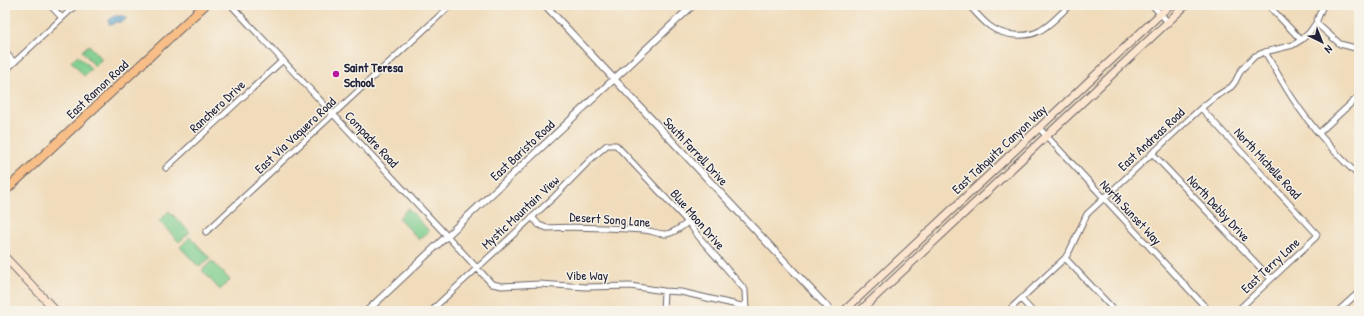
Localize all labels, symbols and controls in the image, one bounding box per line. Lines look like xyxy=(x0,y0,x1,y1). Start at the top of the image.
north arrow xyxy=(1302,22,1342,62)
text: N xyxy=(1322,42,1336,57)
street label: East Ramon Road xyxy=(62,56,132,122)
place label: Saint Teresa School xyxy=(344,58,404,91)
marker: Saint Teresa School xyxy=(331,69,341,79)
street label: Ranchero Drive xyxy=(185,75,249,137)
street label: East Via Vaquero Road xyxy=(250,93,340,177)
street label: East Tahquitz Canyon Way xyxy=(948,100,1051,198)
street label: East Andreas Road xyxy=(1114,103,1188,175)
street label: Compadre Road xyxy=(341,107,403,171)
street label: South Farrell Drive xyxy=(660,113,732,189)
street label: East Baristo Road xyxy=(486,115,558,185)
street label: North Michelle Road xyxy=(1230,123,1306,203)
street label: Mystic Mountain View xyxy=(477,171,563,253)
street label: North Debby Drive xyxy=(1183,171,1255,245)
street label: North Sunset Way xyxy=(1096,175,1166,249)
street label: Blue Moon Drive xyxy=(667,185,729,253)
street label: Desert Song Lane xyxy=(569,207,651,231)
street label: East Terry Lane xyxy=(1237,233,1303,297)
street label: Vibe Way xyxy=(566,266,609,284)

